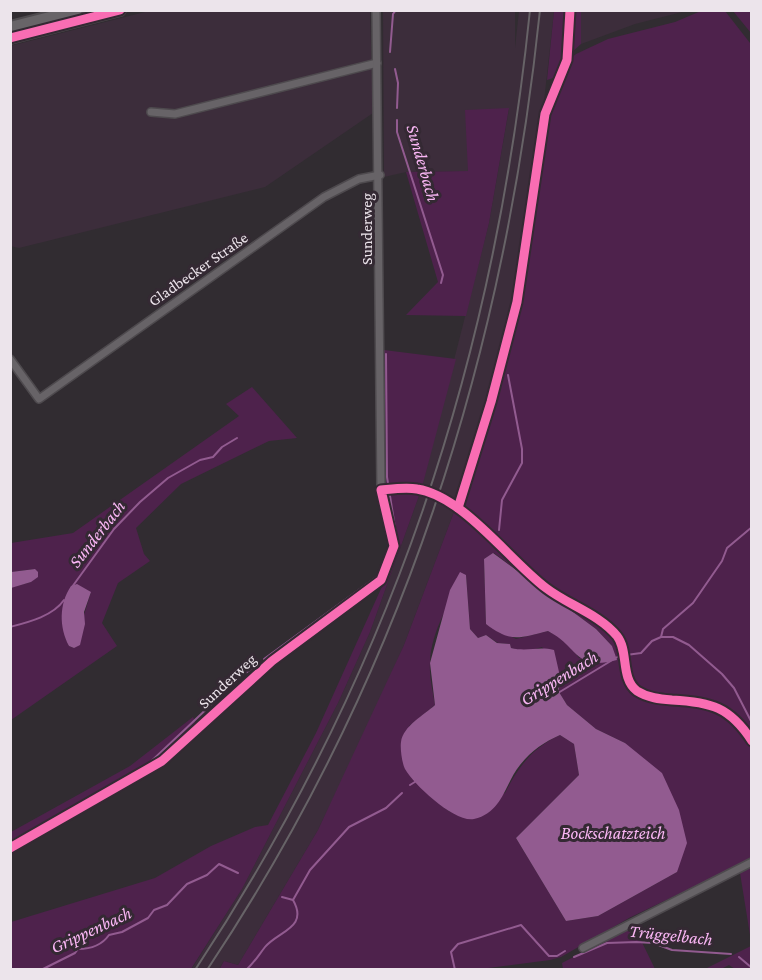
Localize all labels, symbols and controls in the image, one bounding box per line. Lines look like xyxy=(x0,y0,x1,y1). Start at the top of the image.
water label: Sunderbach xyxy=(402,122,444,204)
street label: Sunderweg xyxy=(358,193,376,265)
street label: Gladbecker Straße xyxy=(145,229,251,309)
water label: Sunderbach xyxy=(65,496,129,571)
water label: Grippenbach xyxy=(517,646,601,710)
street label: Sunderweg xyxy=(195,650,260,713)
water label: Bockschatzteich xyxy=(561,823,666,843)
water label: Grippenbach xyxy=(47,902,135,957)
water label: Trüggelbach xyxy=(628,921,714,949)

